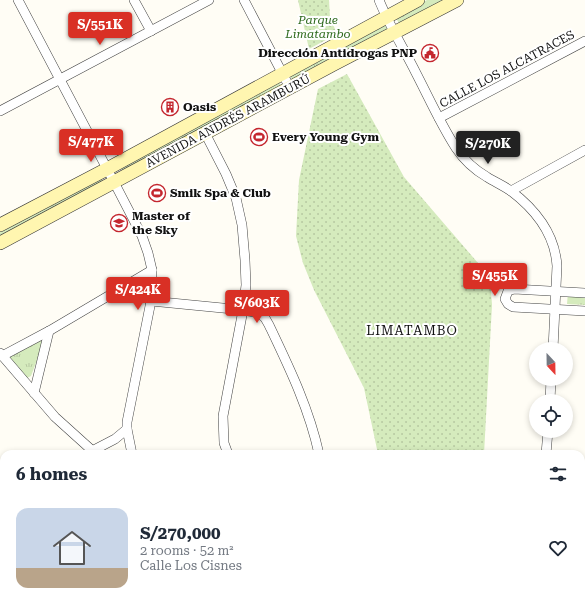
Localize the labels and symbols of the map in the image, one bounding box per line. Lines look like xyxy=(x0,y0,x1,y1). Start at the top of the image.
pin: S/551K xyxy=(67,12,133,46)
park label: Parque Limatambo xyxy=(284,13,351,41)
street label: CALLE LOS ALCATRACES xyxy=(437,27,577,111)
public building icon: Dirección Antidrogas PNP xyxy=(420,43,440,63)
place label: Dirección Antidrogas PNP xyxy=(258,46,418,60)
street label: AVENIDA ANDRÉS ARAMBURÚ xyxy=(143,71,313,170)
building icon: Oasis xyxy=(160,97,180,117)
place label: Oasis xyxy=(183,100,216,114)
sports icon: Every Young Gym xyxy=(249,127,269,147)
pin: S/477K xyxy=(58,129,124,163)
place label: Every Young Gym xyxy=(272,130,380,144)
pin: S/270K xyxy=(455,131,521,165)
sports icon: Smik Spa & Club xyxy=(147,183,167,203)
place label: Smik Spa & Club xyxy=(170,186,271,200)
place label: Master of the Sky xyxy=(132,209,191,237)
school or university icon: Master of the Sky xyxy=(109,213,129,233)
pin: S/455K xyxy=(462,263,528,297)
pin: S/424K xyxy=(105,277,171,311)
pin: S/603K xyxy=(224,290,290,324)
district label: LIMATAMBO xyxy=(366,323,458,338)
north arrow xyxy=(529,342,573,386)

